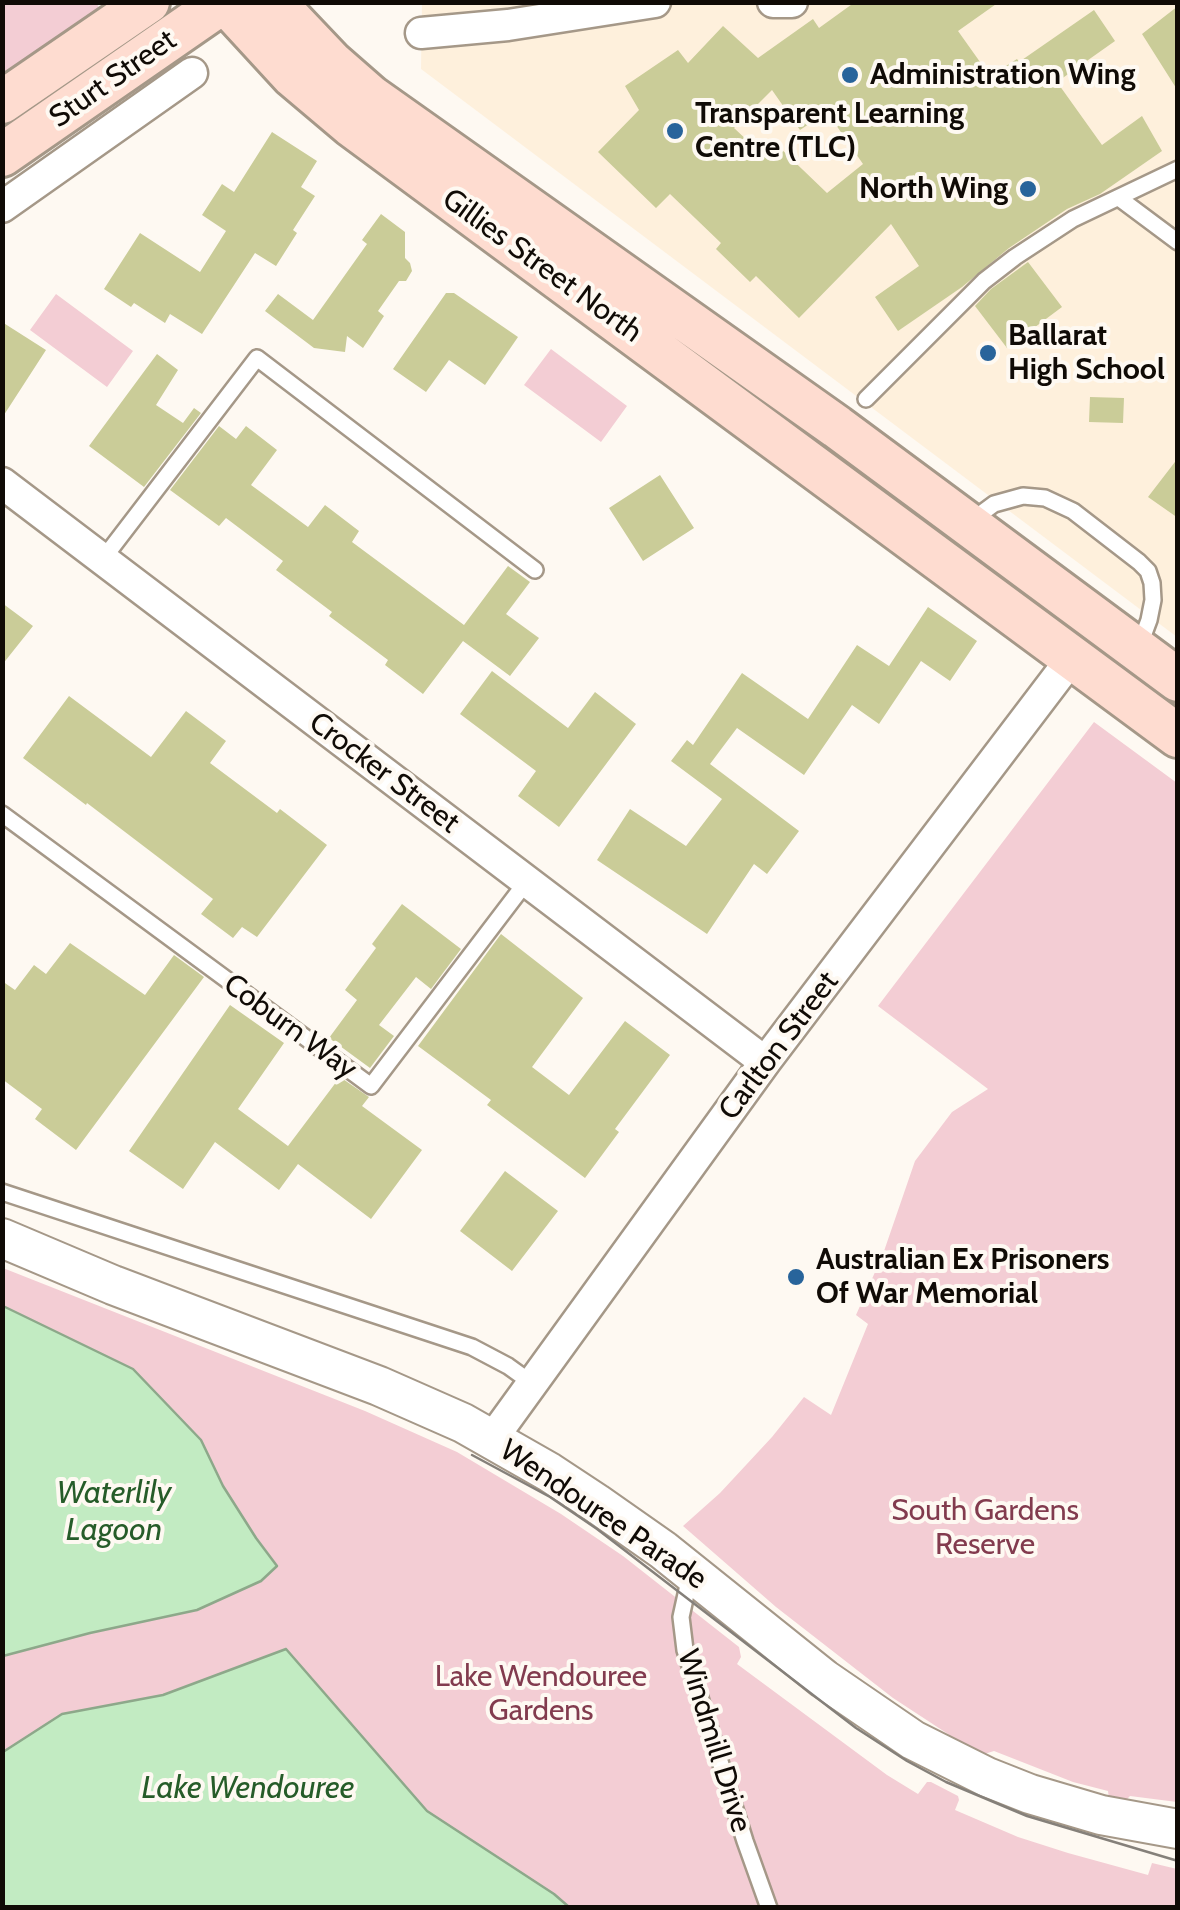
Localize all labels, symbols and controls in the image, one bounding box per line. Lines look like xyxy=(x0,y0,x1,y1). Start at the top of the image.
street label: Sturt Street xyxy=(43,22,183,136)
place label: Administration Wing xyxy=(870,57,1135,93)
marker: Administration Wing xyxy=(839,64,861,86)
place label: Transparent Learning Centre (TLC) xyxy=(695,96,964,166)
marker: Transparent Learning Centre (TLC) xyxy=(664,120,686,142)
place label: North Wing xyxy=(859,171,1008,207)
marker: North Wing xyxy=(1017,178,1039,200)
street label: Gillies Street North xyxy=(435,181,649,351)
place label: Ballarat High School xyxy=(1008,318,1165,388)
marker: Ballarat High School xyxy=(977,342,999,364)
street label: Crocker Street xyxy=(302,705,466,841)
street label: Carlton Street xyxy=(712,965,846,1127)
street label: Coburn Way xyxy=(216,967,364,1087)
place label: Australian Ex Prisoners Of War Memorial xyxy=(816,1242,1109,1312)
marker: Australian Ex Prisoners Of War Memorial xyxy=(785,1266,807,1288)
street label: Wendouree Parade xyxy=(493,1433,713,1597)
water label: Waterlily Lagoon xyxy=(57,1475,171,1550)
park label: South Gardens Reserve xyxy=(891,1493,1079,1564)
street label: Windmill Drive xyxy=(669,1645,759,1837)
park label: Lake Wendouree Gardens xyxy=(435,1659,647,1730)
water label: Lake Wendouree xyxy=(142,1770,354,1808)

